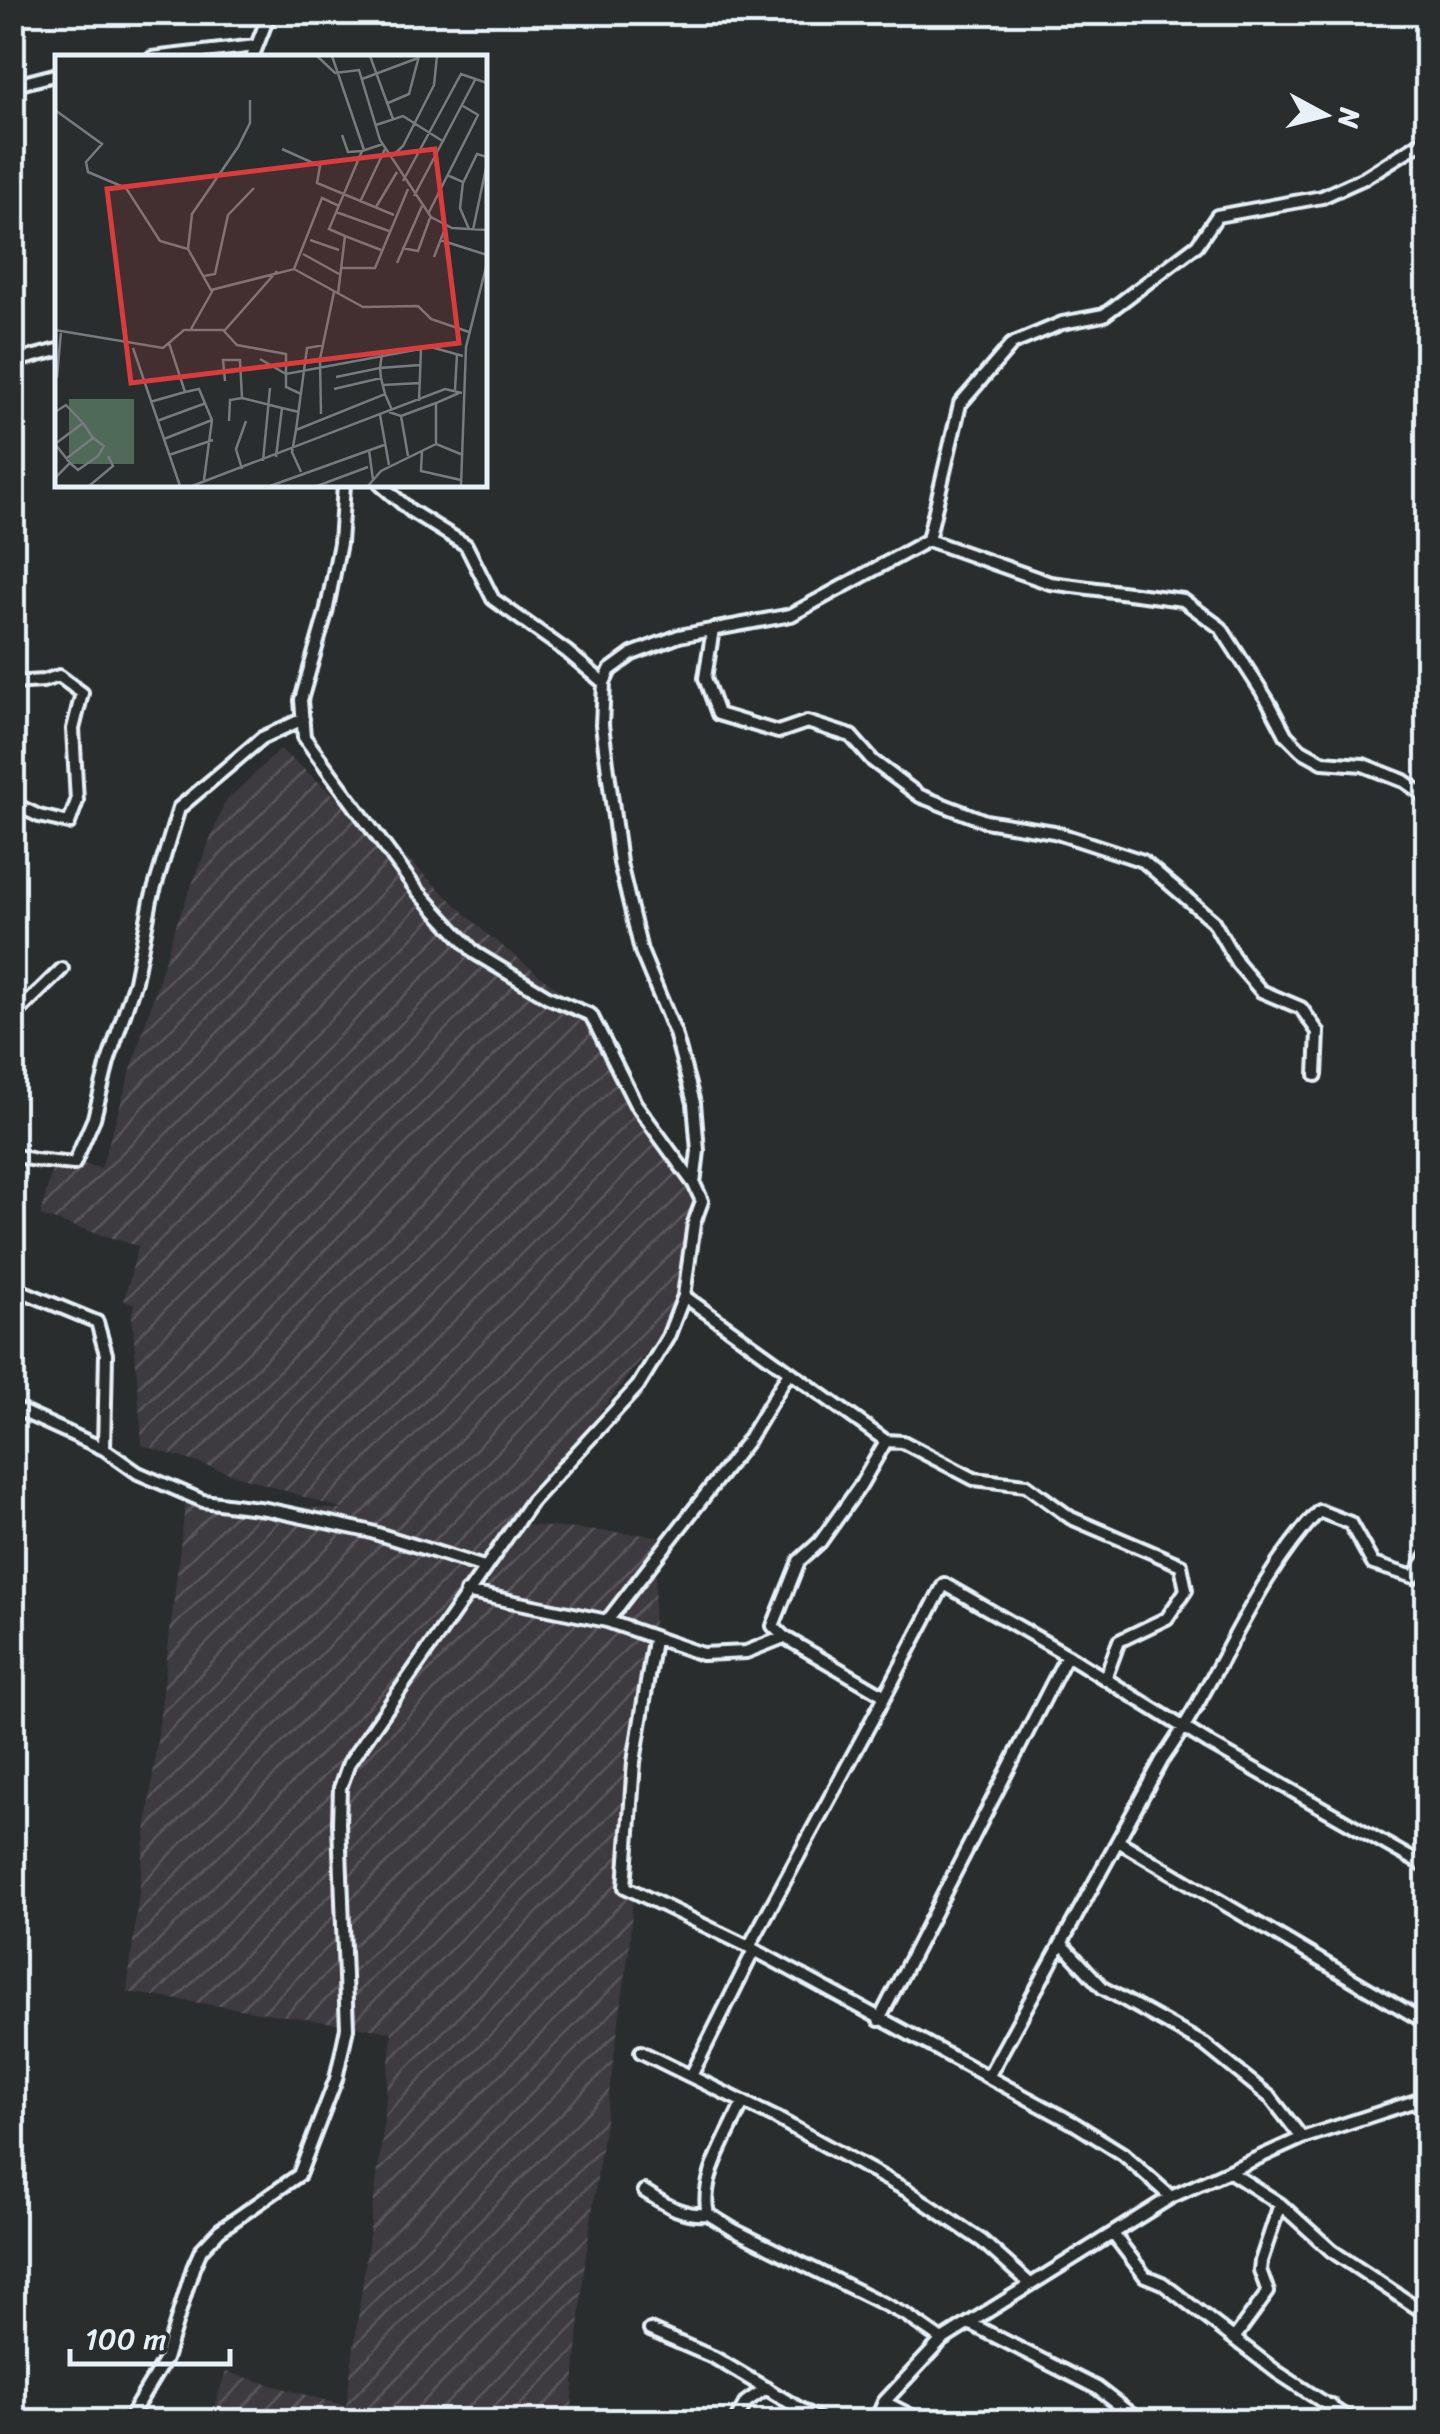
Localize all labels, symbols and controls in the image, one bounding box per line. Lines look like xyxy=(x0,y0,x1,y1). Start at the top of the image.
inset map xyxy=(55,55,488,488)
north arrow xyxy=(1275,65,1375,165)
text: N xyxy=(1324,104,1375,131)
scale bar xyxy=(70,2304,230,2366)
text: 100 m xyxy=(85,2312,167,2366)

